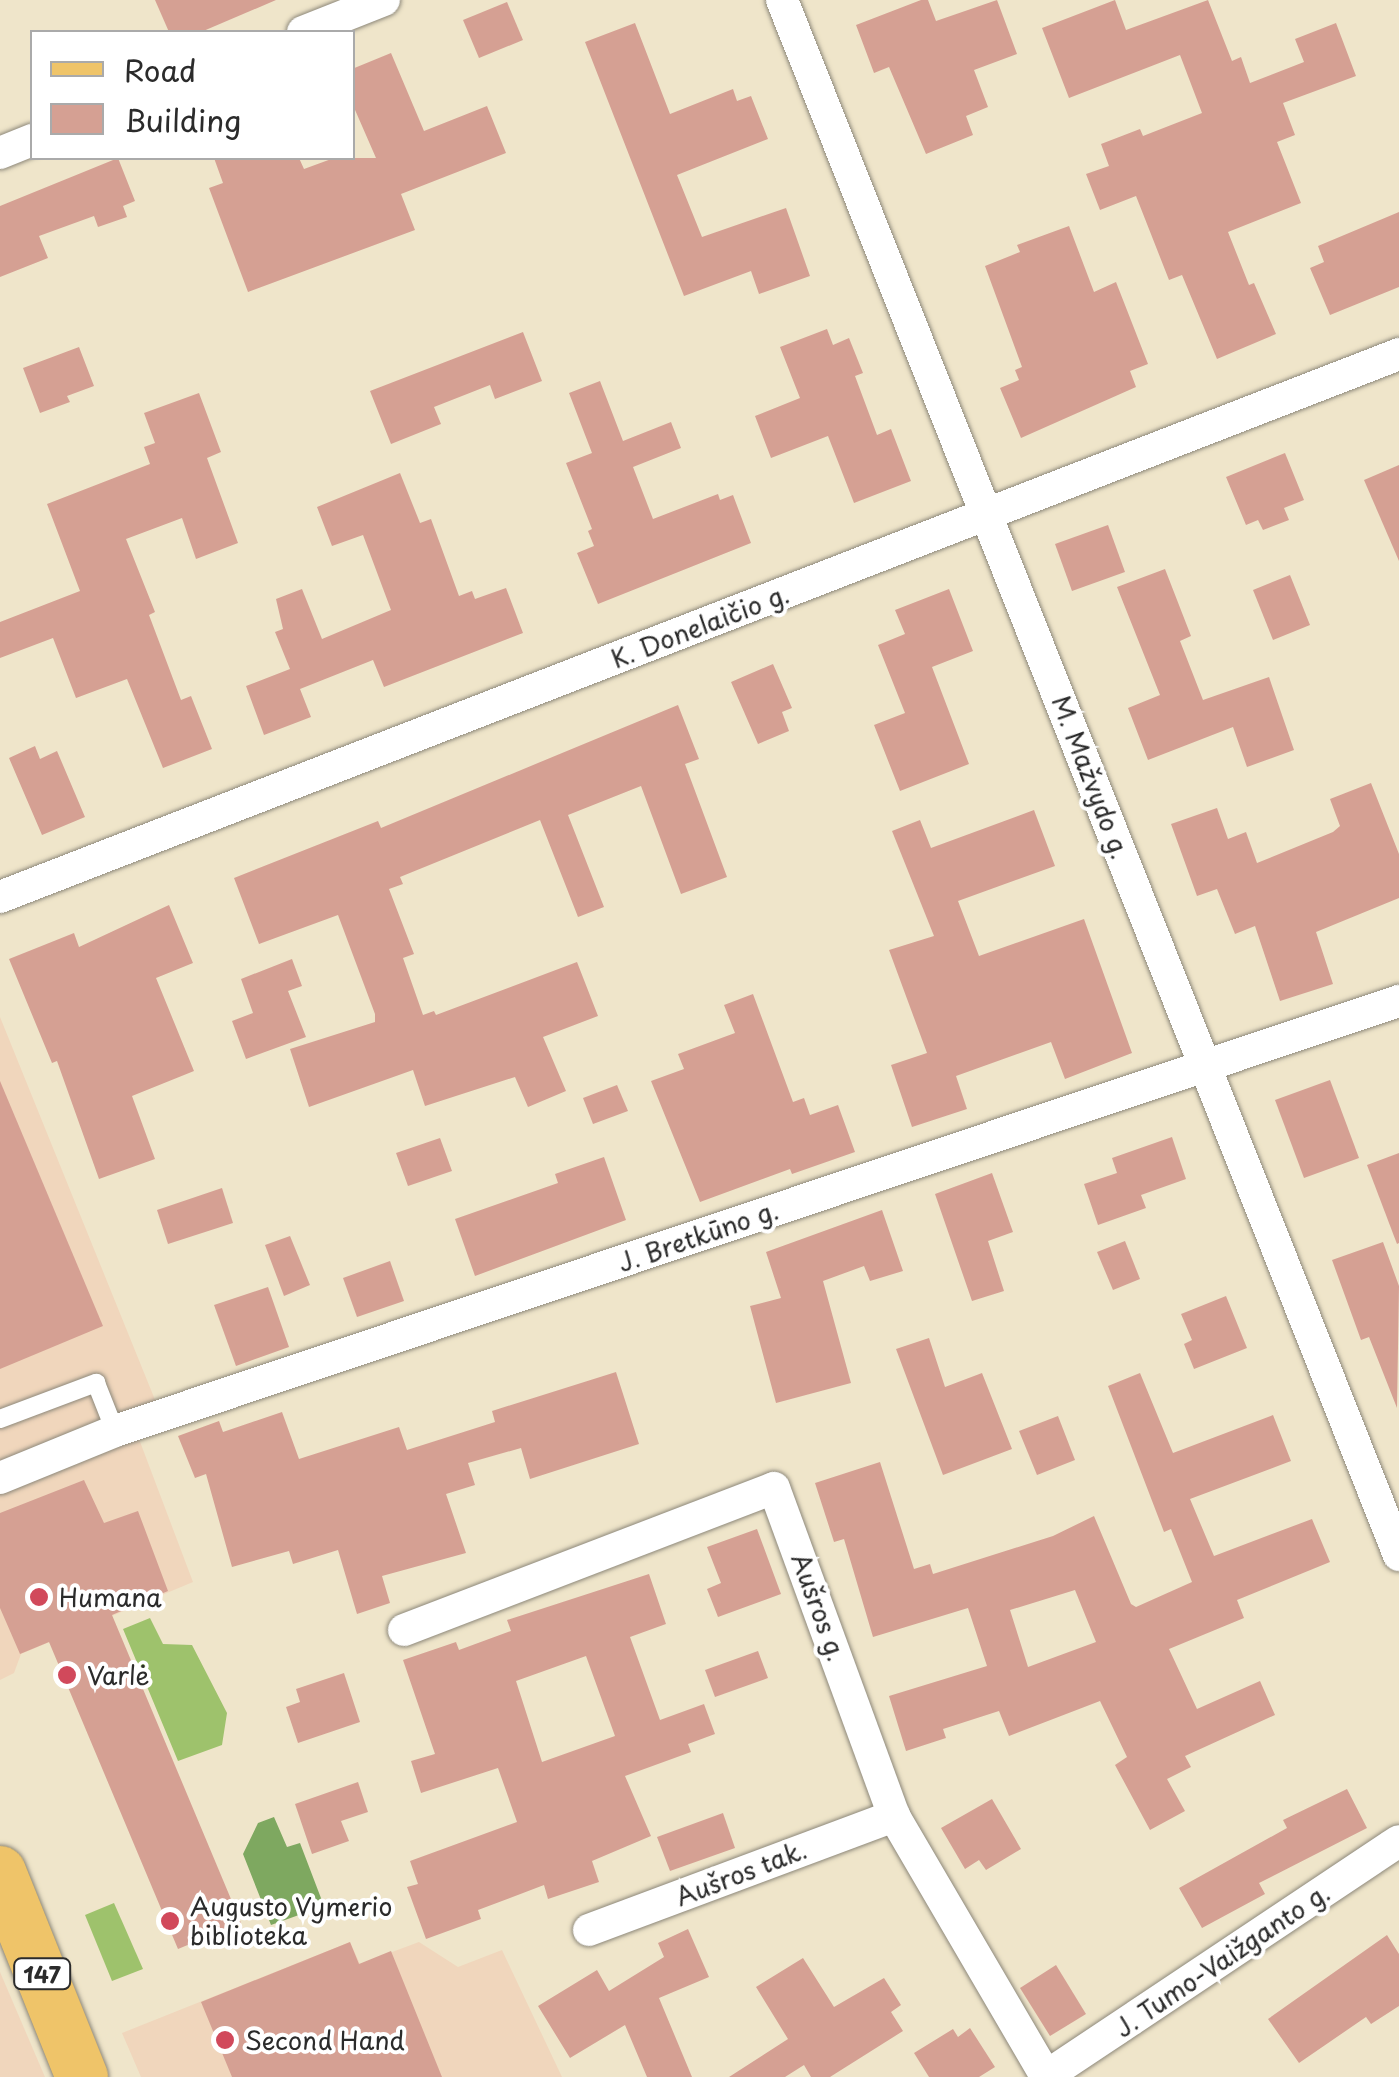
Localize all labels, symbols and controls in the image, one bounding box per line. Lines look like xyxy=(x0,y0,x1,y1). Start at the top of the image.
legend xyxy=(30,30,355,160)
text: Road xyxy=(124,47,197,92)
text: Building xyxy=(124,97,241,142)
street label: K. Donelaičio g. xyxy=(606,578,794,674)
street label: M. Mažvydo g. xyxy=(1046,690,1136,864)
street label: J. Bretkūno g. xyxy=(613,1194,783,1278)
street label: Aušros g. xyxy=(786,1549,852,1665)
place label: Humana xyxy=(59,1582,162,1612)
marker: Humana xyxy=(28,1586,50,1608)
place label: Varlė xyxy=(87,1660,150,1690)
marker: Varlė xyxy=(56,1664,78,1686)
street label: Aušros tak. xyxy=(671,1834,811,1912)
street label: J. Tumo-Vaižganto g. xyxy=(1109,1877,1335,2043)
place label: Augusto Vymerio biblioteka xyxy=(190,1892,395,1951)
marker: Augusto Vymerio biblioteka xyxy=(159,1910,181,1932)
road number: 147 xyxy=(12,1957,72,1991)
place label: Second Hand xyxy=(245,2025,405,2055)
marker: Second Hand xyxy=(214,2029,236,2051)

